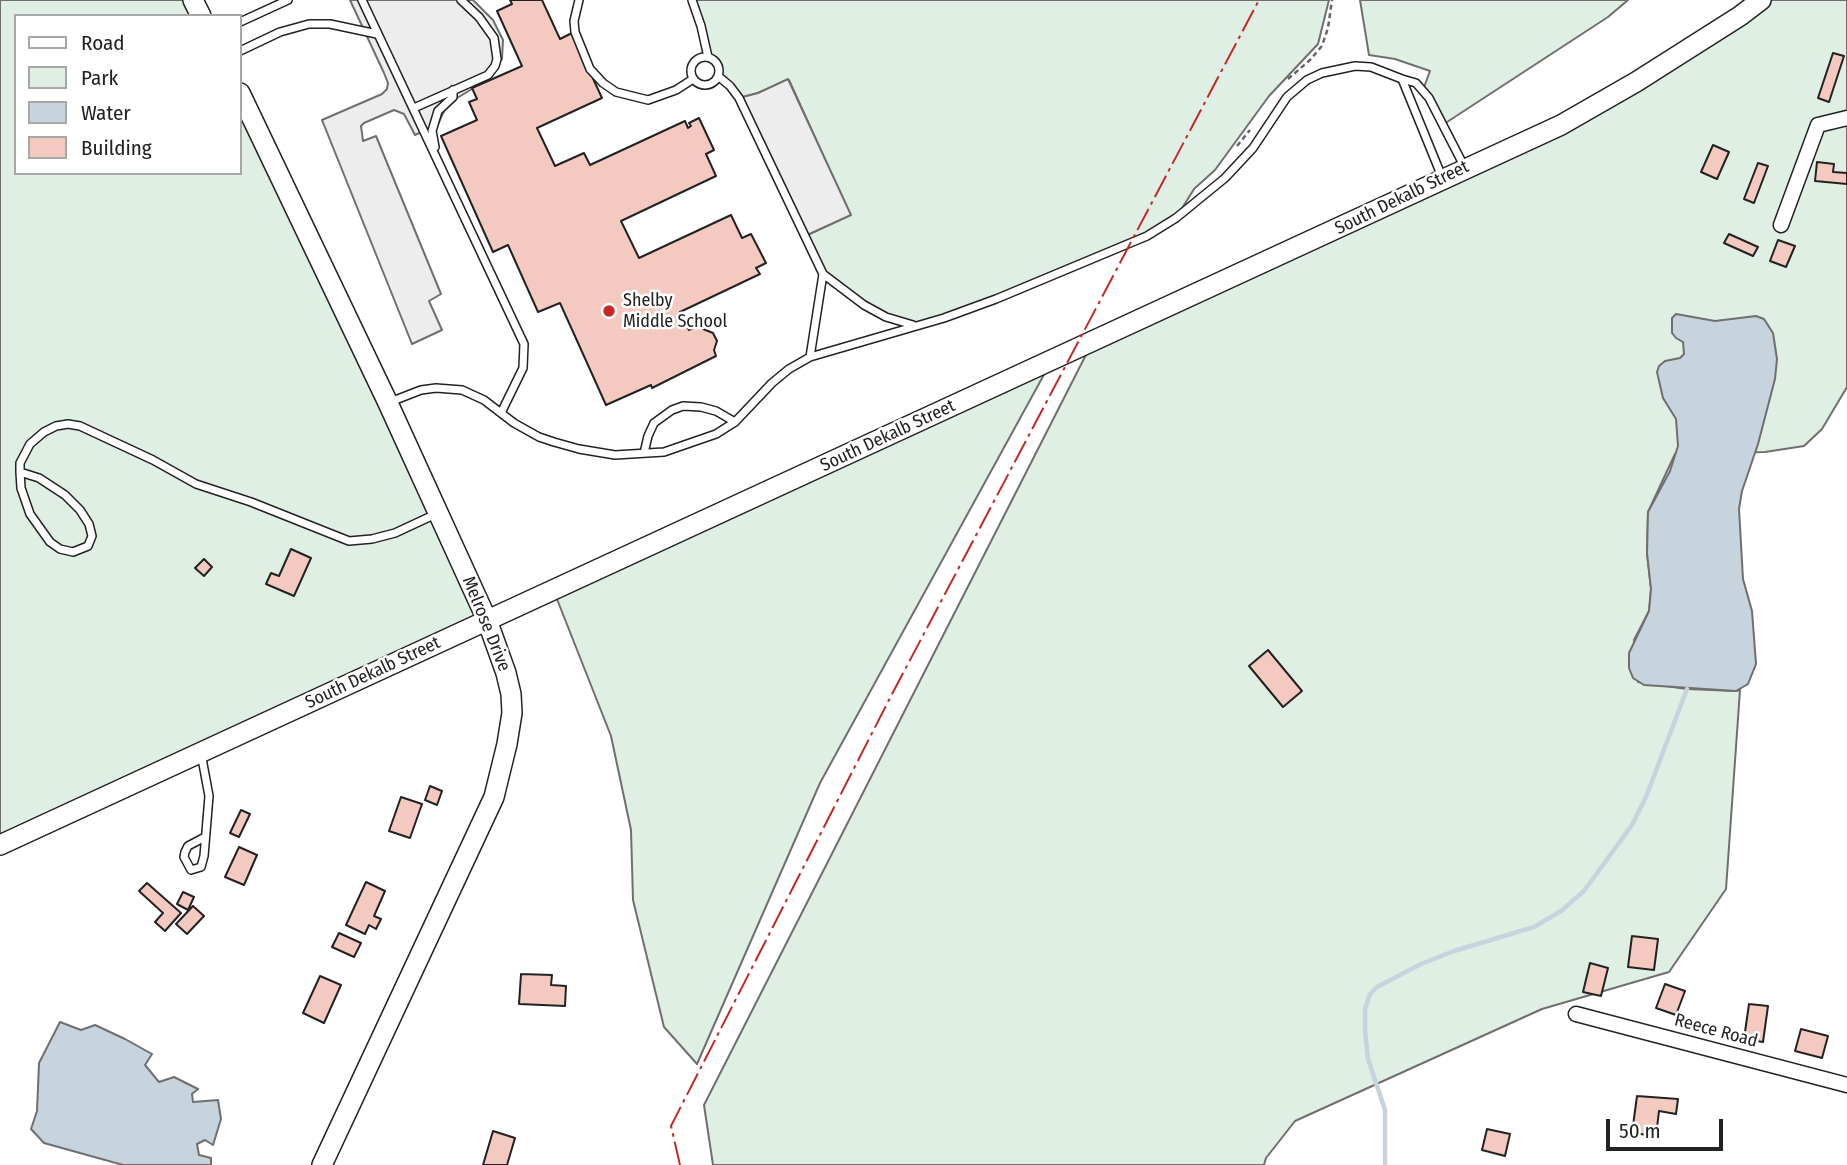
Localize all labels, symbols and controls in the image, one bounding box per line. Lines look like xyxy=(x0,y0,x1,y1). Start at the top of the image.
legend xyxy=(14,14,242,175)
text: Road xyxy=(81,30,125,56)
text: Park xyxy=(81,65,118,91)
text: Water xyxy=(81,100,131,126)
text: Building xyxy=(81,135,152,161)
street label: South Dekalb Street xyxy=(1332,156,1472,240)
place label: Shelby Middle School xyxy=(623,290,727,332)
marker: Shelby Middle School xyxy=(601,303,617,319)
street label: South Dekalb Street xyxy=(817,395,959,477)
street label: Melrose Drive xyxy=(457,573,515,675)
street label: South Dekalb Street xyxy=(302,632,444,714)
street label: Reece Road xyxy=(1672,1010,1760,1052)
scale bar xyxy=(1609,1106,1726,1150)
text: 50 m xyxy=(1619,1118,1661,1144)

